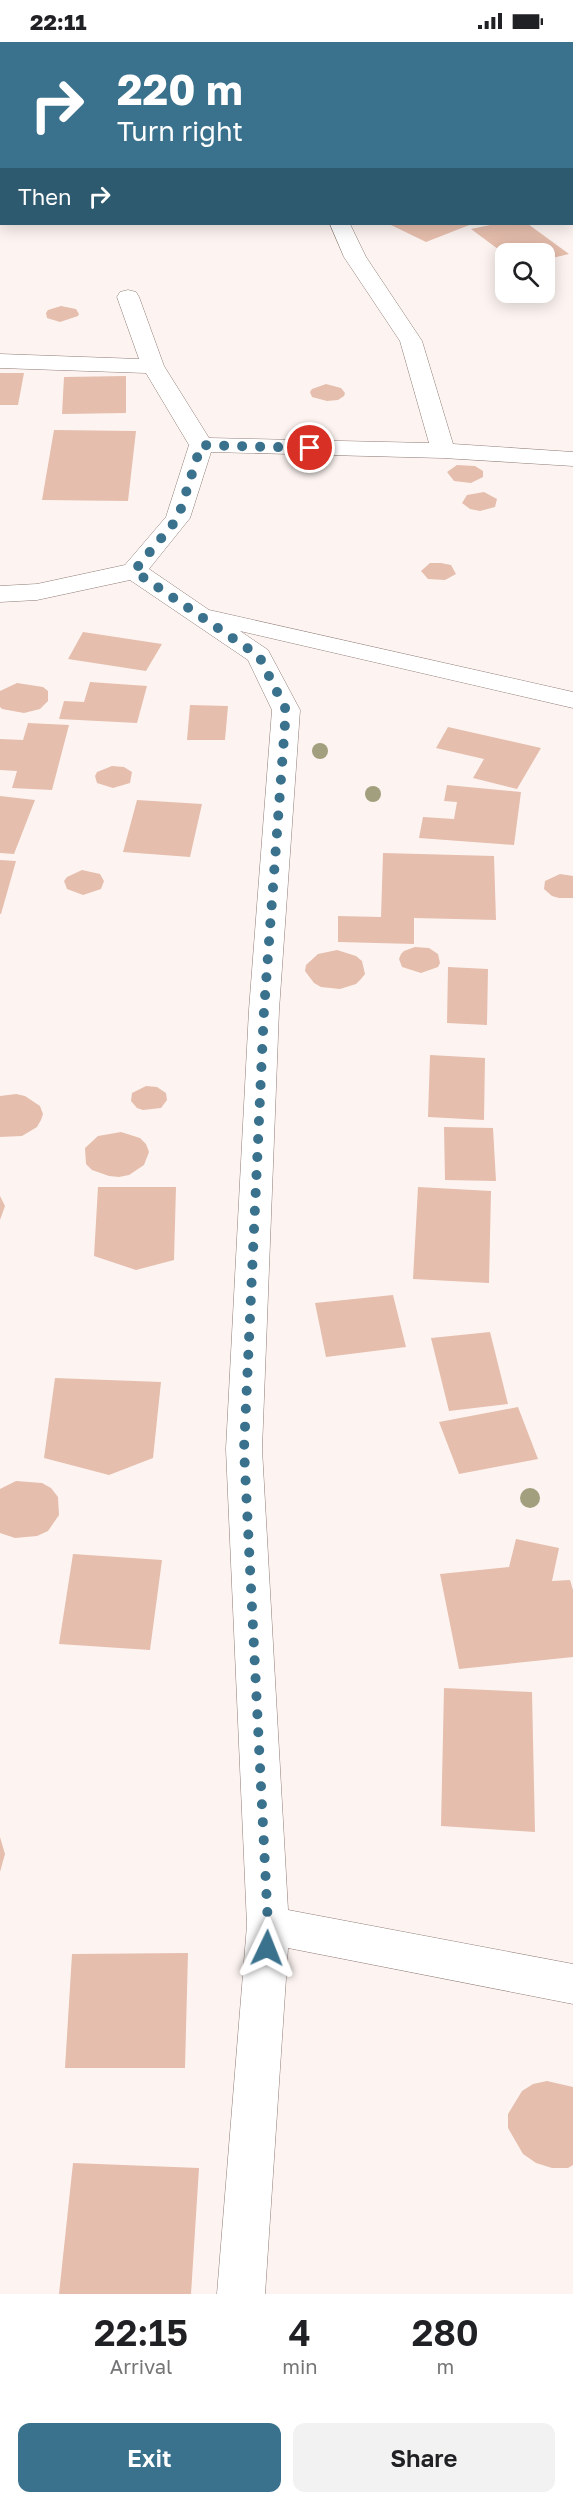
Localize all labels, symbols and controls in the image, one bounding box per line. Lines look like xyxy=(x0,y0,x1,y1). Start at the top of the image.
text: 22:11 xyxy=(30,8,87,35)
text: 220 m xyxy=(117,64,243,114)
icon: right xyxy=(18,66,96,144)
text: Turn right xyxy=(117,115,243,147)
icon: right xyxy=(83,180,116,213)
text: Then xyxy=(18,183,71,210)
map controls xyxy=(495,243,555,303)
button: search xyxy=(495,243,555,303)
pin xyxy=(284,422,335,473)
icon: arrive xyxy=(293,431,326,464)
position arrow xyxy=(235,1916,299,1980)
text: 22:15 xyxy=(94,2311,188,2354)
text: 4 xyxy=(289,2311,311,2354)
text: 280 xyxy=(412,2311,479,2354)
text: Arrival xyxy=(110,2354,172,2378)
text: min xyxy=(282,2354,318,2378)
text: m xyxy=(436,2354,454,2378)
button: Exit xyxy=(18,2423,281,2492)
button: Share xyxy=(293,2423,555,2492)

